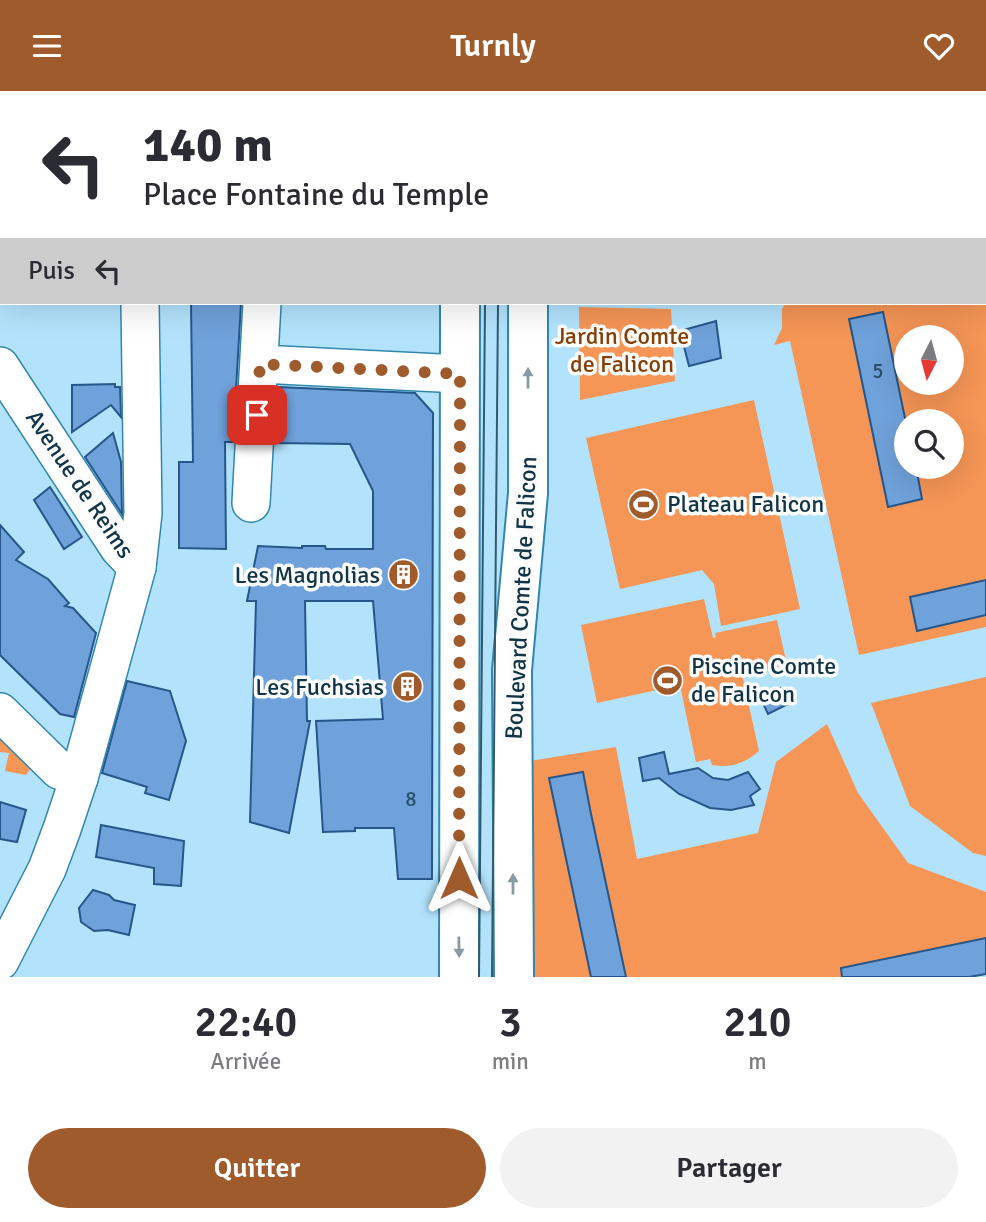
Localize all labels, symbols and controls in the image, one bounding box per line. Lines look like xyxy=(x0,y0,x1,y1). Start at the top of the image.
text: Turnly xyxy=(450,26,536,65)
icon: menu xyxy=(28,27,66,65)
icon: heart xyxy=(920,27,958,65)
text: 140 m xyxy=(143,115,273,175)
icon: left xyxy=(28,119,119,210)
text: Place Fontaine du Temple xyxy=(143,175,489,214)
icon: left xyxy=(89,252,127,290)
text: Puis xyxy=(28,255,75,287)
park label: Jardin Comte de Falicon xyxy=(555,321,689,379)
north arrow xyxy=(894,325,964,395)
map controls xyxy=(894,325,964,479)
house number: 5 xyxy=(872,358,884,384)
one-way arrow xyxy=(522,367,534,389)
pin xyxy=(227,385,287,445)
icon: arrive xyxy=(238,396,276,434)
street label: Avenue de Reims xyxy=(19,404,141,564)
button: search xyxy=(894,409,964,479)
street label: Boulevard Comte de Falicon xyxy=(499,456,543,740)
sports icon: Plateau Falicon xyxy=(627,487,661,521)
place label: Plateau Falicon xyxy=(667,489,824,519)
building icon: Les Magnolias xyxy=(386,558,420,592)
place label: Les Magnolias xyxy=(234,560,380,590)
place label: Piscine Comte de Falicon xyxy=(691,651,836,709)
sports icon: Piscine Comte de Falicon xyxy=(651,663,685,697)
building icon: Les Fuchsias xyxy=(390,670,424,704)
place label: Les Fuchsias xyxy=(255,672,384,702)
house number: 8 xyxy=(405,786,417,812)
position arrow xyxy=(422,841,496,915)
one-way arrow xyxy=(507,873,519,895)
one-way arrow xyxy=(453,936,465,958)
text: 22:40 xyxy=(195,997,297,1048)
text: 3 xyxy=(499,997,522,1048)
text: 210 xyxy=(723,997,791,1048)
text: Arrivée xyxy=(211,1047,281,1076)
text: min xyxy=(492,1047,529,1076)
text: m xyxy=(748,1047,767,1076)
button: Quitter xyxy=(28,1128,486,1208)
button: Partager xyxy=(500,1128,958,1208)

